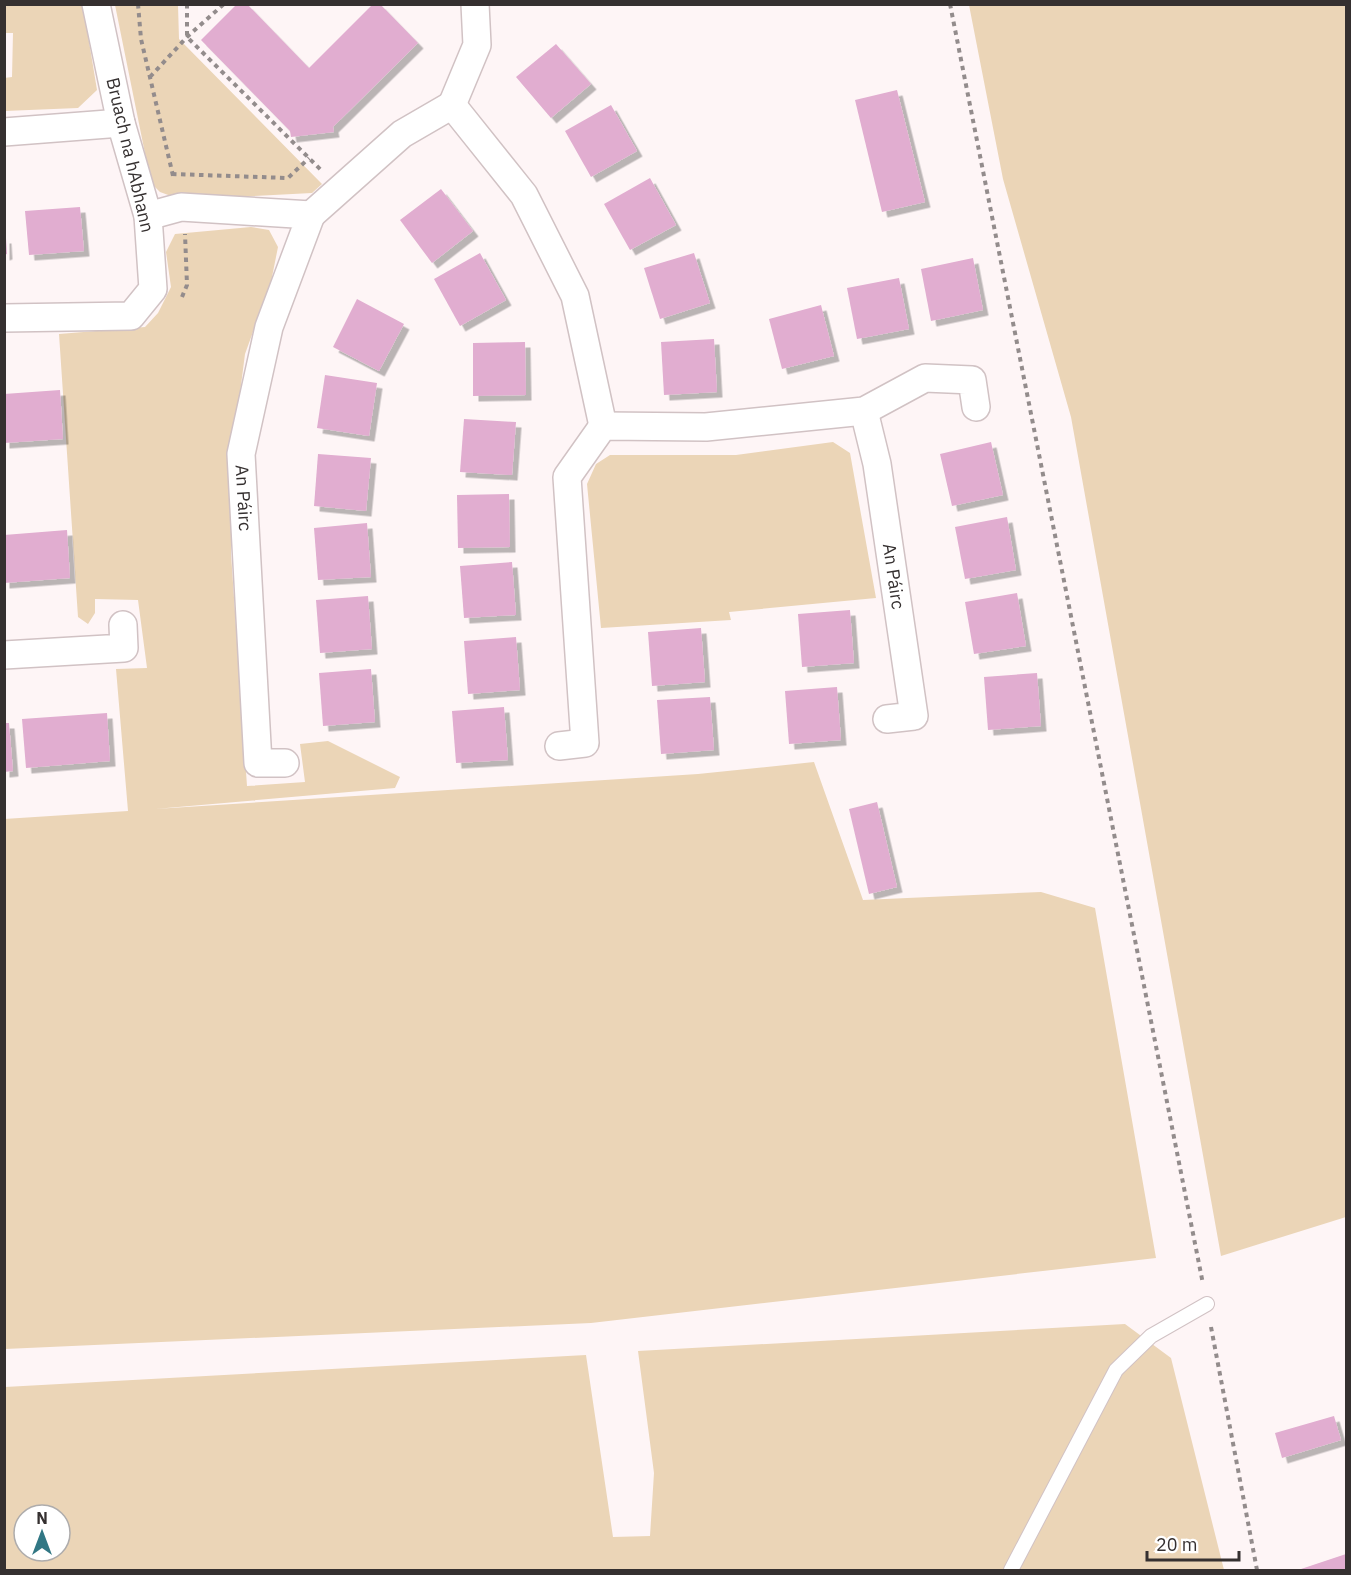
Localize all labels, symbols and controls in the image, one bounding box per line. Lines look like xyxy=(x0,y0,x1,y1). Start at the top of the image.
street label: Bruach na hAbhann xyxy=(101,75,159,235)
street label: An Páirc xyxy=(231,464,257,532)
street label: An Páirc xyxy=(878,542,910,611)
north arrow xyxy=(12,1503,72,1563)
text: N xyxy=(36,1508,48,1528)
scale bar xyxy=(1147,1524,1238,1562)
text: 20 m xyxy=(1156,1533,1198,1556)

